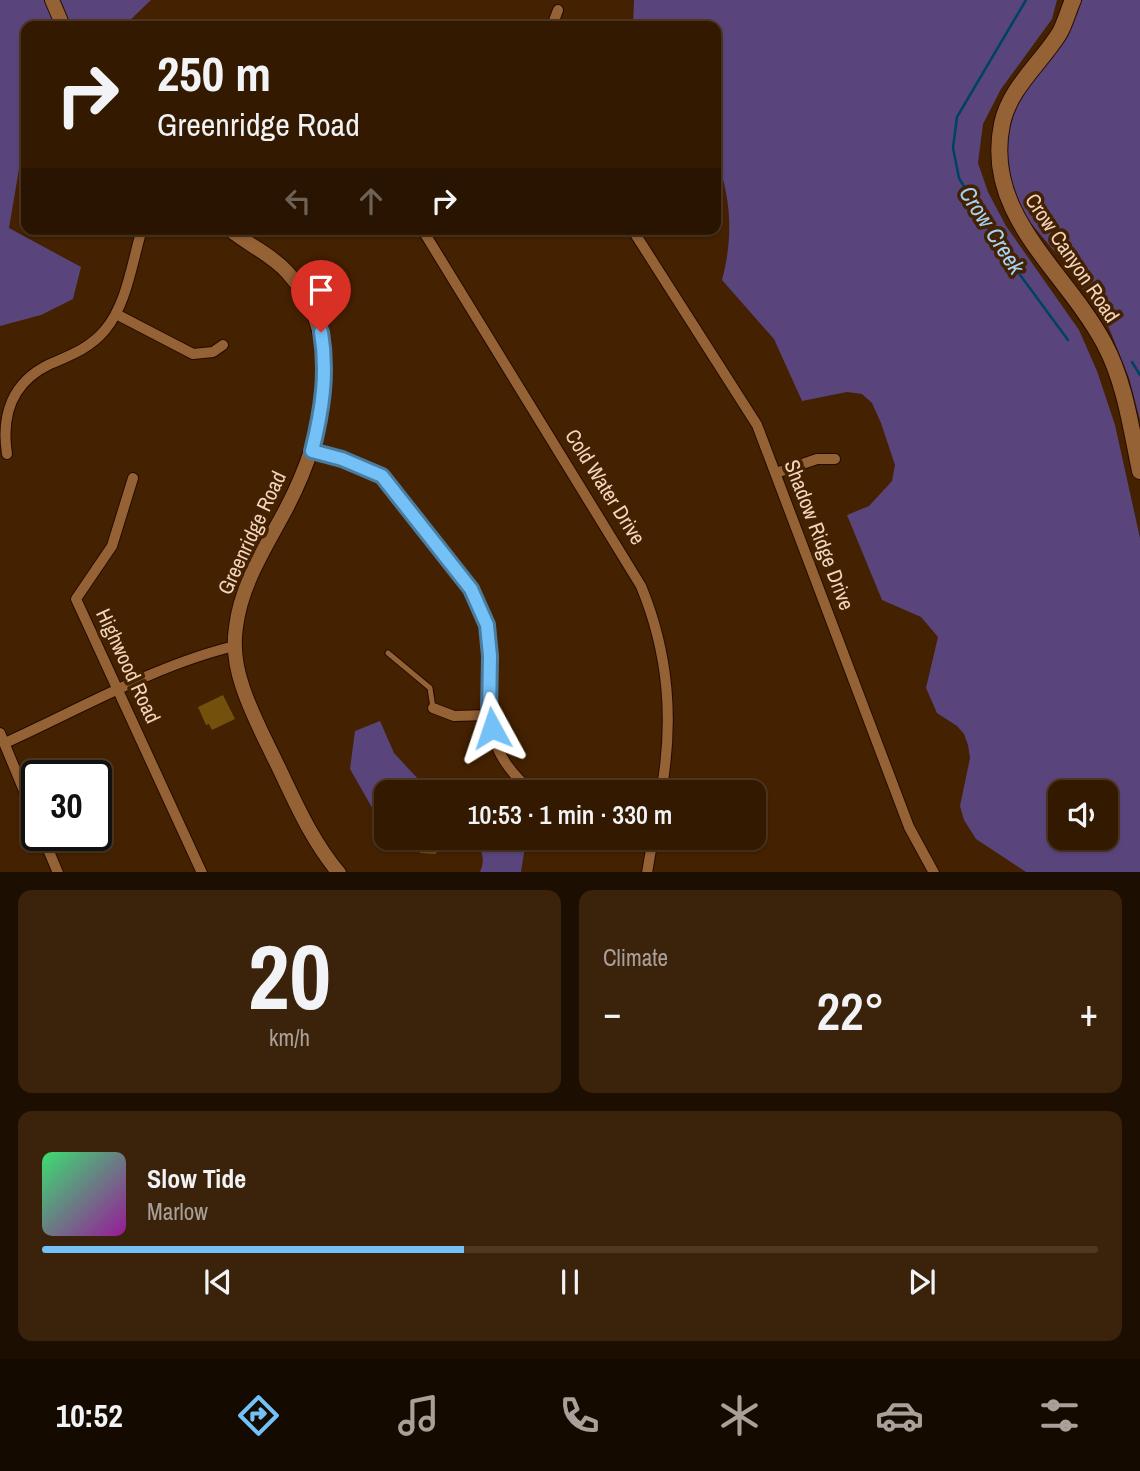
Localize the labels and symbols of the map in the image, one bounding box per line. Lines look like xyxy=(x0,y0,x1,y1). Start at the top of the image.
water label: Crow Creek xyxy=(952,180,1033,281)
street label: Crow Canyon Road xyxy=(1018,187,1126,328)
pin xyxy=(291,260,351,332)
street label: Cold Water Drive xyxy=(558,423,653,550)
street label: Shadow Ridge Drive xyxy=(777,455,861,614)
street label: Greenridge Road xyxy=(210,466,293,599)
street label: Highwood Road xyxy=(89,604,168,728)
position arrow xyxy=(455,691,529,765)
speed limit sign: 30 xyxy=(21,760,112,851)

